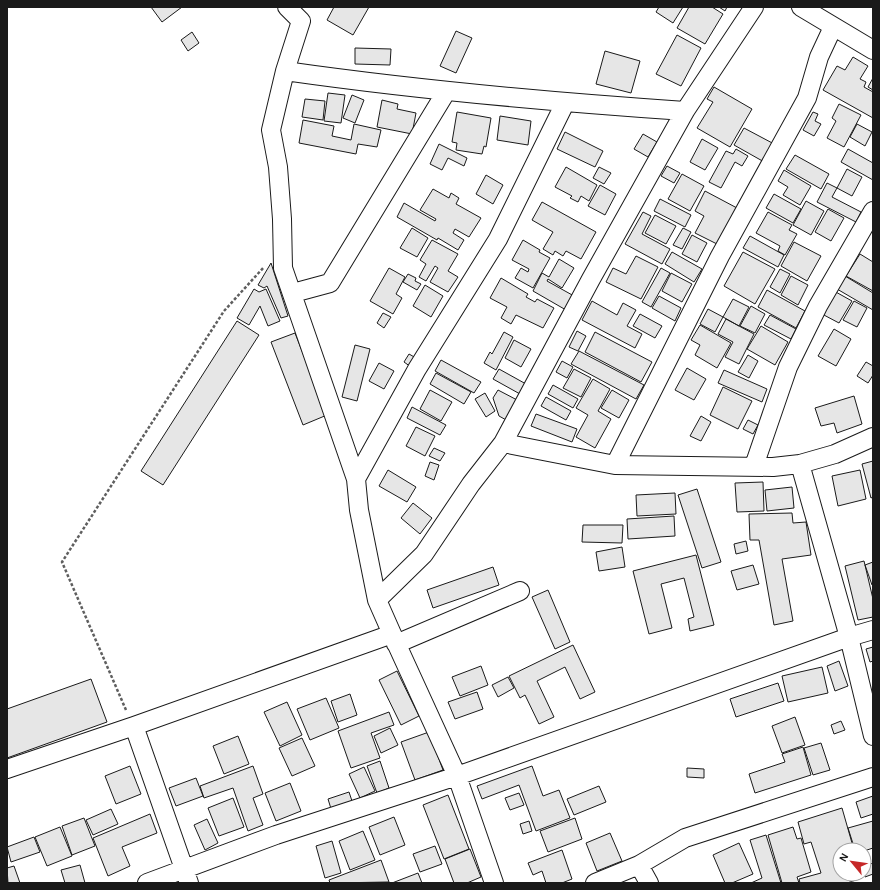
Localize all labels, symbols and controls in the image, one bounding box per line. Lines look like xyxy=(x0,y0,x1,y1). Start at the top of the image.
north arrow xyxy=(832,842,872,882)
text: N xyxy=(837,851,850,863)

